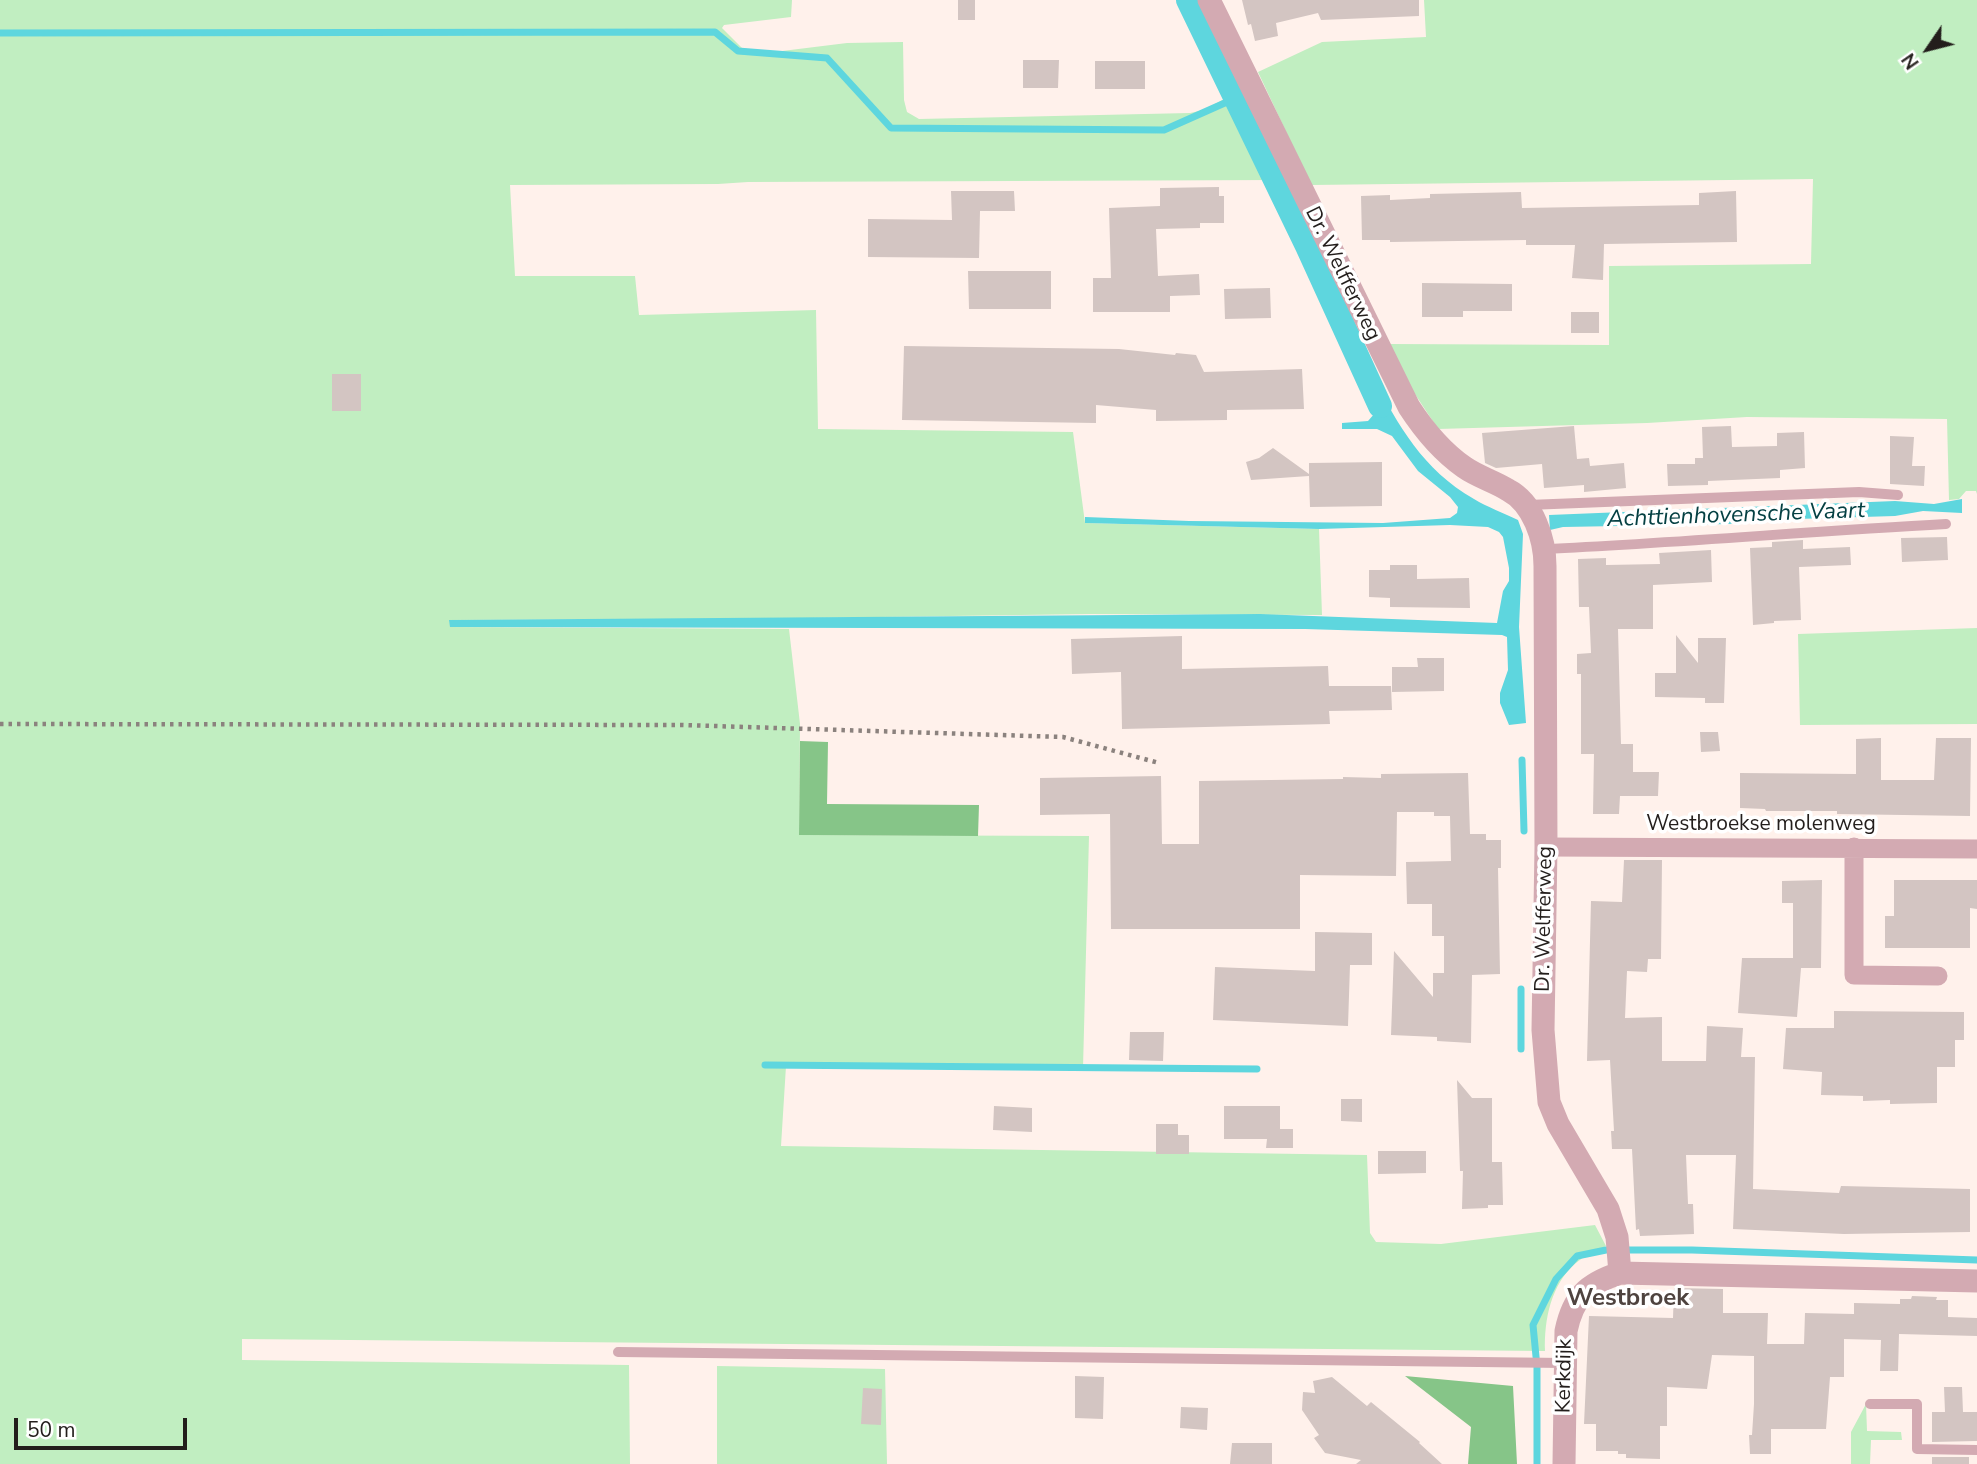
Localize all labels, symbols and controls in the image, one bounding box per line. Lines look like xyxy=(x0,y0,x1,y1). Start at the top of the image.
north arrow xyxy=(1893,14,1963,84)
text: N xyxy=(1896,48,1926,74)
street label: Dr. Welfferweg xyxy=(1299,203,1385,345)
water label: Achttienhovensche Vaart xyxy=(1607,498,1865,534)
street label: Westbroekse molenweg xyxy=(1646,812,1876,838)
street label: Dr. Welfferweg xyxy=(1531,846,1559,992)
district label: Westbroek xyxy=(1567,1285,1689,1313)
street label: Kerkdijk xyxy=(1552,1339,1578,1413)
scale bar xyxy=(18,1404,191,1448)
text: 50 m xyxy=(27,1416,76,1444)

